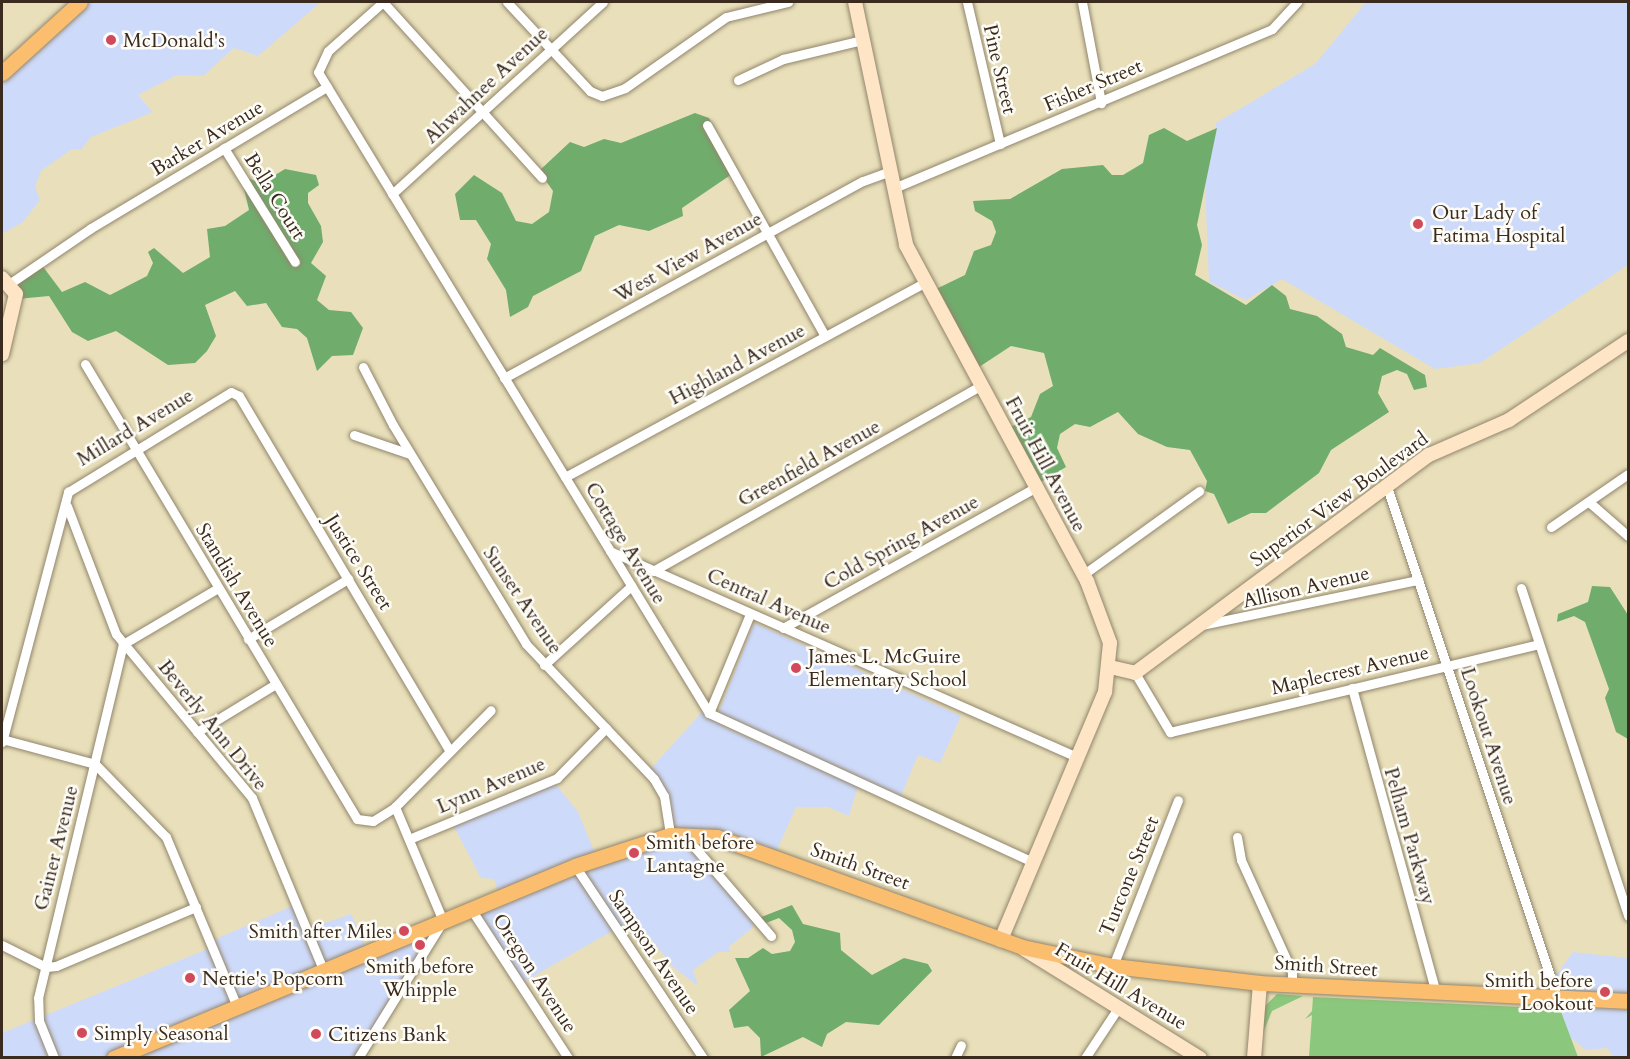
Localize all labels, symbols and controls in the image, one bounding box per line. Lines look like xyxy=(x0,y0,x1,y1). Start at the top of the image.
street label: Ahwahnee Avenue xyxy=(419,21,553,149)
street label: Pine Street xyxy=(978,22,1022,116)
place label: McDonald's xyxy=(123,28,225,52)
marker: McDonald's xyxy=(104,33,118,47)
street label: Fisher Street xyxy=(1040,54,1146,116)
street label: Barker Avenue xyxy=(146,95,268,181)
street label: Bella Court xyxy=(239,148,311,244)
place label: Our Lady of Fatima Hospital xyxy=(1432,201,1565,248)
street label: West View Avenue xyxy=(610,206,766,308)
marker: Our Lady of Fatima Hospital xyxy=(1409,215,1427,233)
street label: Highland Avenue xyxy=(665,318,809,410)
street label: Millard Avenue xyxy=(72,383,198,471)
street label: Fruit Hill Avenue xyxy=(1000,392,1092,536)
street label: Greenfield Avenue xyxy=(734,414,884,512)
street label: Superior View Boulevard xyxy=(1245,426,1433,572)
street label: Cottage Avenue xyxy=(580,478,672,608)
street label: Cold Spring Avenue xyxy=(819,489,983,595)
street label: Justice Street xyxy=(320,510,398,614)
street label: Standish Avenue xyxy=(191,519,283,651)
street label: Sunset Avenue xyxy=(478,542,568,658)
street label: Allison Avenue xyxy=(1240,561,1372,613)
street label: Central Avenue xyxy=(703,563,835,639)
street label: Maplecrest Avenue xyxy=(1269,640,1431,700)
place label: James L. McGuire Elementary School xyxy=(808,644,967,691)
street label: Beverly Ann Drive xyxy=(153,655,273,795)
marker: James L. McGuire Elementary School xyxy=(789,661,803,675)
street label: Lookout Avenue xyxy=(1456,664,1522,808)
street label: Lynn Avenue xyxy=(433,751,549,819)
street label: Pelham Parkway xyxy=(1379,765,1441,907)
street label: Gainer Avenue xyxy=(29,783,83,913)
street label: Turcone Street xyxy=(1094,813,1164,939)
place label: Smith before Lantagne xyxy=(646,830,754,877)
street label: Smith Street xyxy=(807,837,913,895)
marker: Smith before Lantagne xyxy=(627,846,641,860)
street label: Sampson Avenue xyxy=(603,885,705,1019)
street label: Oregon Avenue xyxy=(488,909,582,1037)
place label: Smith after Miles xyxy=(249,919,392,943)
marker: Smith after Miles xyxy=(397,924,411,938)
street label: Fruit Hill Avenue xyxy=(1051,937,1191,1035)
marker: Smith before Whipple xyxy=(413,938,427,952)
street label: Smith Street xyxy=(1274,950,1378,982)
place label: Smith before Whipple xyxy=(366,954,474,1001)
place label: Nettie's Popcorn xyxy=(202,966,344,990)
place label: Smith before Lookout xyxy=(1485,969,1593,1016)
marker: Nettie's Popcorn xyxy=(183,971,197,985)
marker: Smith before Lookout xyxy=(1598,985,1612,999)
place label: Simply Seasonal xyxy=(94,1021,229,1045)
place label: Citizens Bank xyxy=(328,1022,447,1046)
marker: Simply Seasonal xyxy=(75,1026,89,1040)
marker: Citizens Bank xyxy=(309,1027,323,1041)

